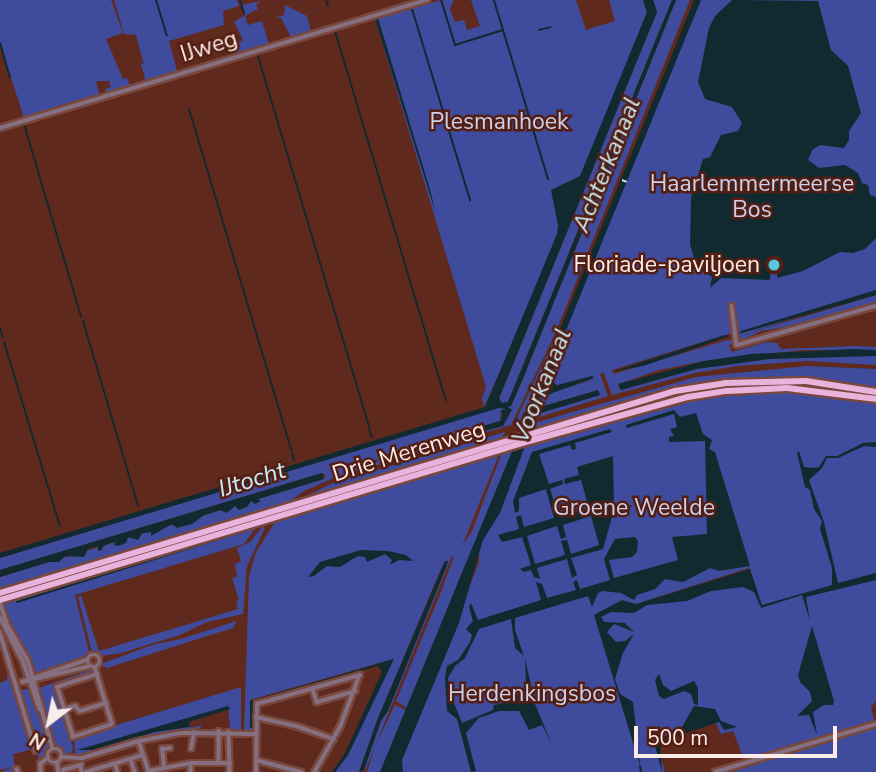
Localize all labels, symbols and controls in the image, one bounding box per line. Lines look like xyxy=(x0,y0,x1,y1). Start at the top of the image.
street label: IJweg xyxy=(177,25,241,69)
water label: Achterkanaal xyxy=(567,94,647,236)
park label: Plesmanhoek xyxy=(429,108,569,136)
park label: Haarlemmermeerse Bos xyxy=(650,170,854,224)
place label: Floriade-paviljoen xyxy=(574,251,760,279)
marker: Floriade-paviljoen xyxy=(766,257,782,273)
water label: Voorkanaal xyxy=(506,324,578,448)
street label: Drie Merenweg xyxy=(329,416,489,488)
water label: IJtocht xyxy=(215,456,289,504)
park label: Groene Weelde xyxy=(553,494,715,522)
park label: Herdenkingsbos xyxy=(448,680,616,708)
north arrow xyxy=(14,688,84,758)
scale bar xyxy=(638,712,841,756)
text: 500 m xyxy=(647,724,708,752)
text: N xyxy=(25,726,51,756)

